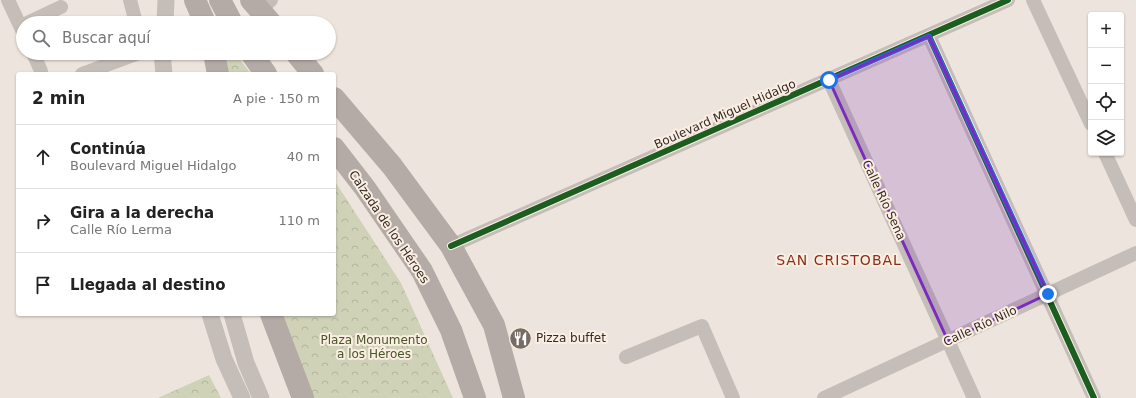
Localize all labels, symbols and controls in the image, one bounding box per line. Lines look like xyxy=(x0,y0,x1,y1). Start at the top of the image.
map controls xyxy=(1088,12,1124,156)
button: + xyxy=(1088,12,1124,48)
search box xyxy=(16,16,336,60)
icon: search xyxy=(30,27,52,49)
text: Buscar aquí xyxy=(62,29,150,47)
button: − xyxy=(1088,48,1124,84)
route start xyxy=(820,71,838,89)
street label: Boulevard Miguel Hidalgo xyxy=(652,76,798,152)
button: locate xyxy=(1088,84,1124,120)
text: 2 min xyxy=(32,88,85,108)
text: A pie · 150 m xyxy=(233,91,320,106)
button: layers xyxy=(1088,120,1124,156)
text: Continúa xyxy=(70,140,146,158)
icon: ahead xyxy=(32,146,54,168)
text: 40 m xyxy=(287,149,320,164)
text: Boulevard Miguel Hidalgo xyxy=(70,158,236,173)
street label: Calle Río Sena xyxy=(859,158,909,242)
street label: Calzada de los Héroes xyxy=(346,168,432,286)
text: Gira a la derecha xyxy=(70,204,214,222)
icon: right xyxy=(32,210,54,232)
text: 110 m xyxy=(278,213,320,228)
text: Calle Río Lerma xyxy=(70,222,172,237)
district label: SAN CRISTOBAL xyxy=(776,252,902,268)
icon: arrive xyxy=(32,274,54,296)
text: Llegada al destino xyxy=(70,276,225,294)
route end xyxy=(1039,285,1057,303)
street label: Calle Río Nilo xyxy=(941,303,1019,349)
restaurant icon: Pizza buffet xyxy=(507,325,533,351)
place label: Pizza buffet xyxy=(536,331,606,345)
park label: Plaza Monumento a los Héroes xyxy=(320,333,428,361)

